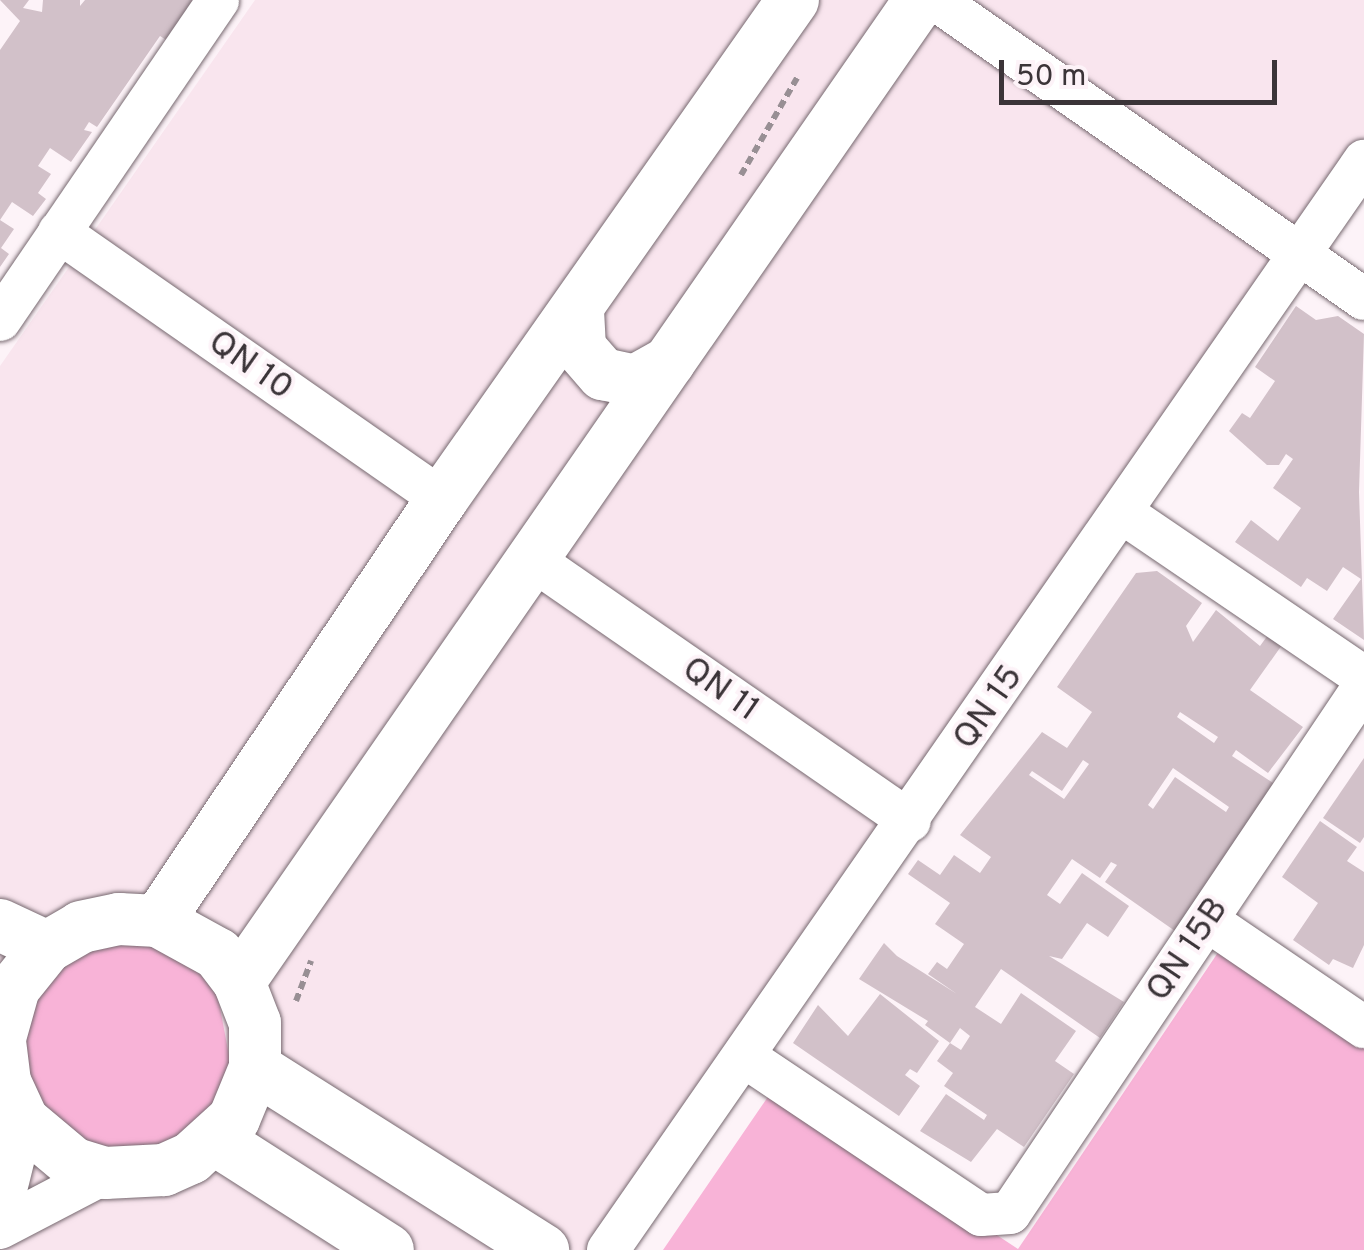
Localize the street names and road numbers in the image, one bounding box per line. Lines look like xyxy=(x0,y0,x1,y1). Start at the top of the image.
street label: QN 10 xyxy=(199,322,301,410)
street label: QN 11 xyxy=(673,649,767,731)
street label: QN 15 xyxy=(945,658,1033,758)
street label: QN 15B xyxy=(1138,890,1238,1010)

